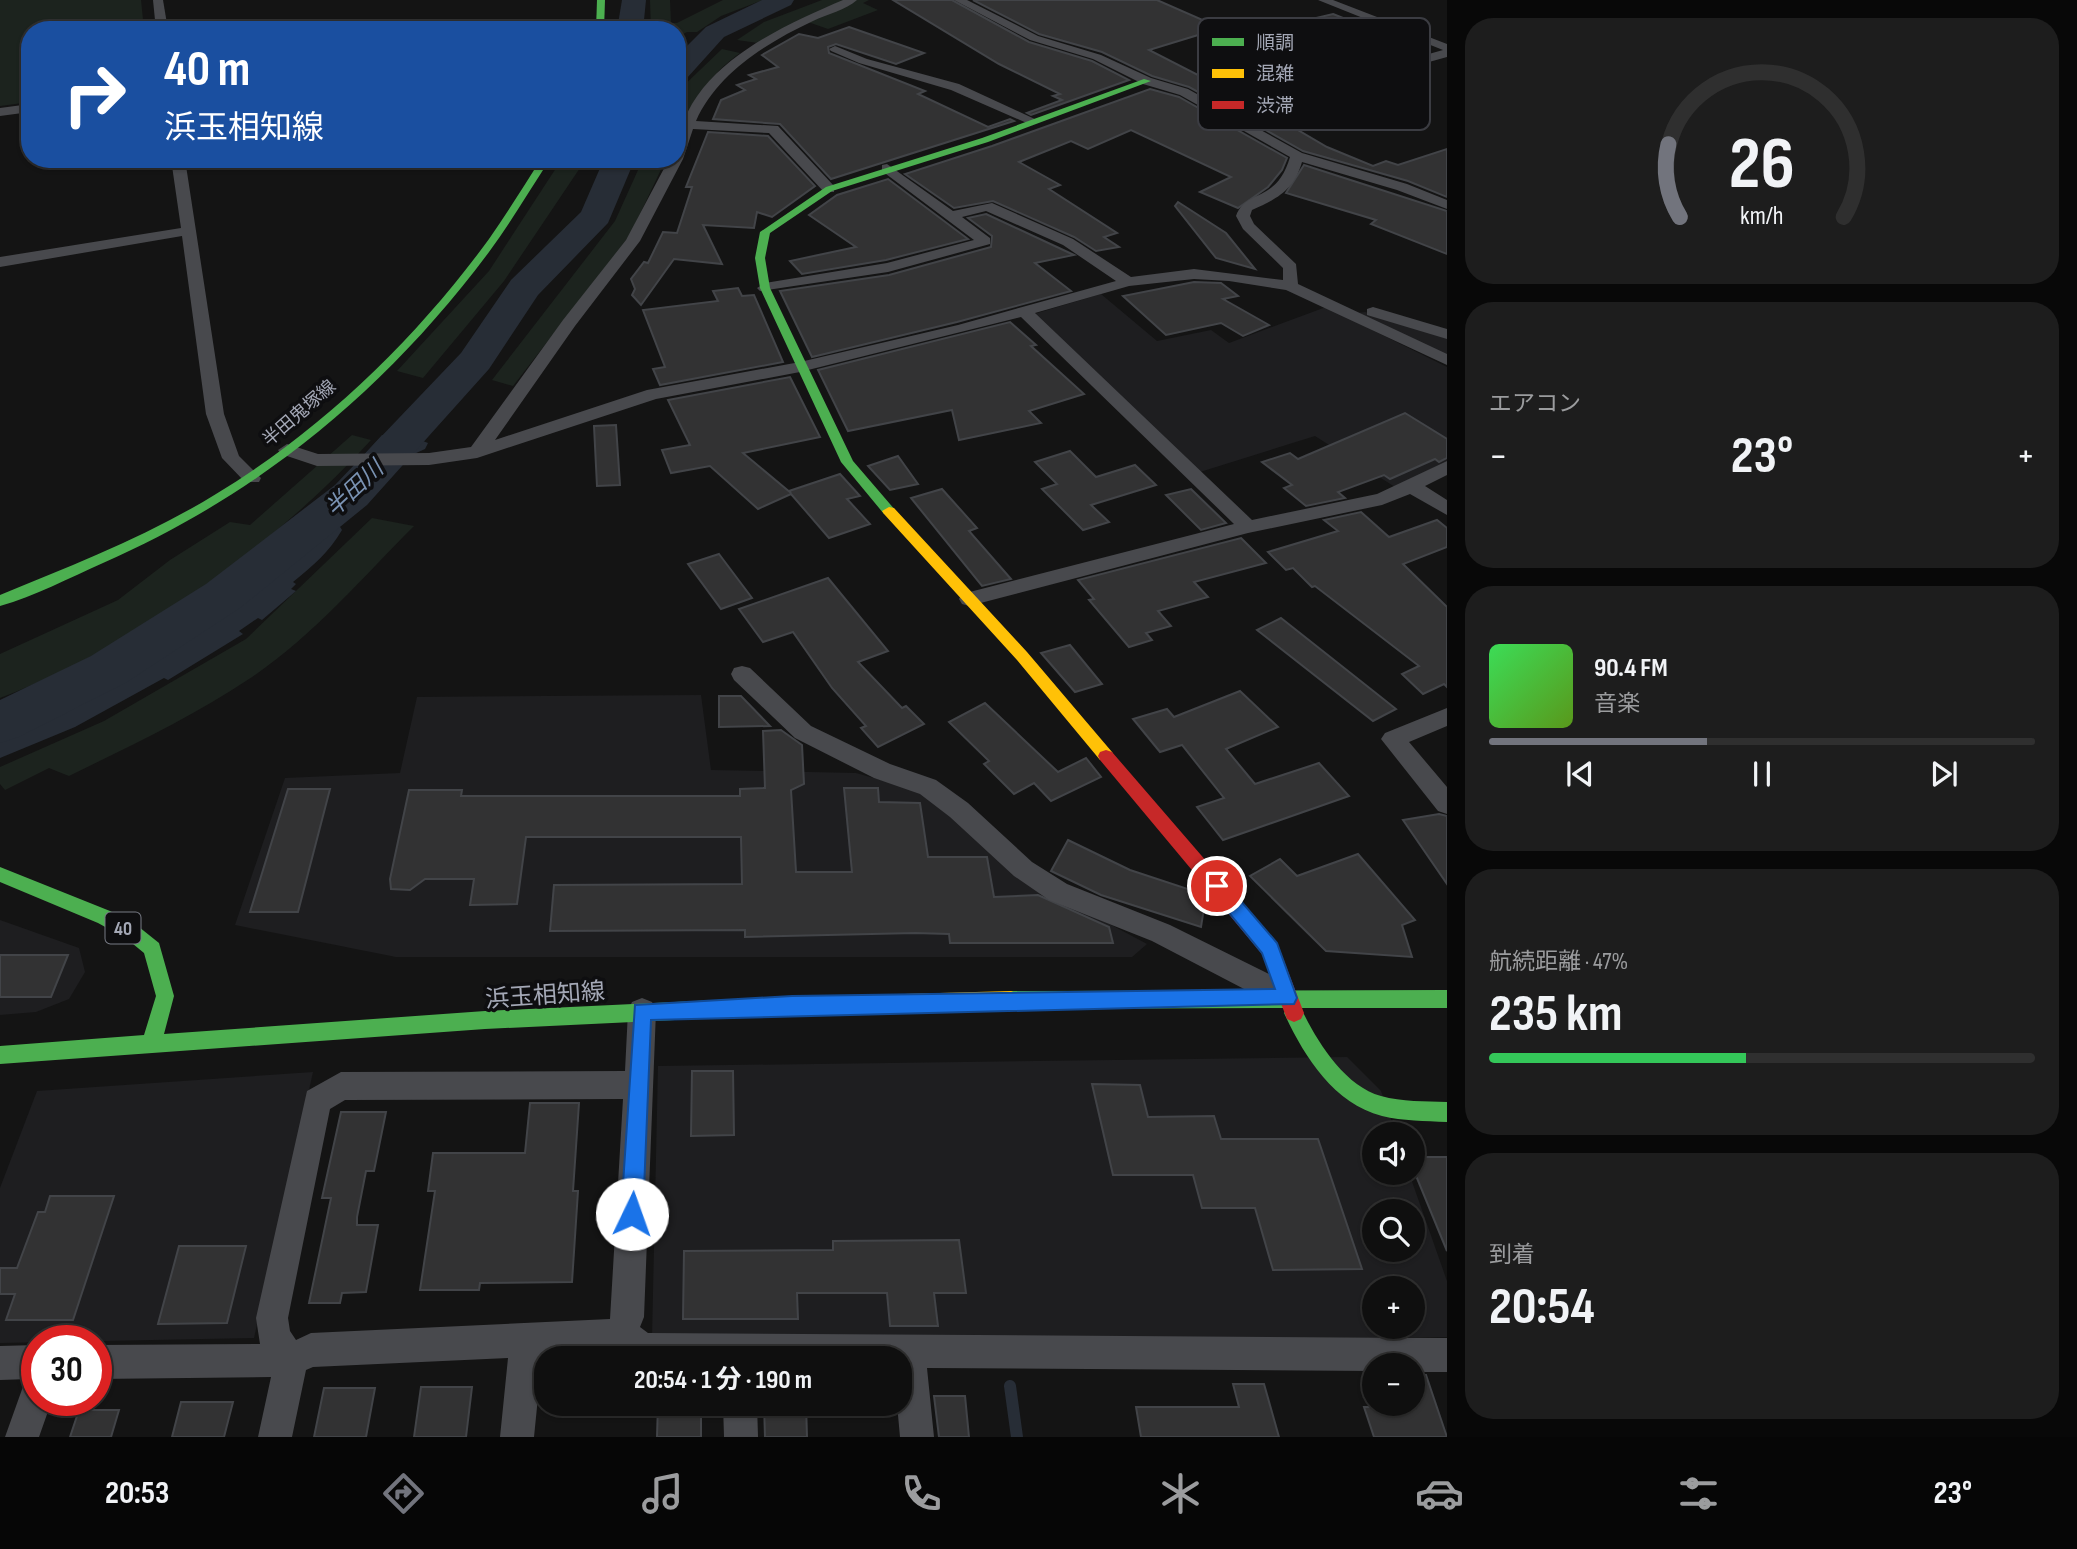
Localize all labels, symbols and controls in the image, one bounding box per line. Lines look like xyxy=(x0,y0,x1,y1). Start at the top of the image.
legend xyxy=(1198,18,1430,130)
text: 順調 xyxy=(1256,32,1294,55)
text: 40 m xyxy=(164,41,250,100)
icon: right xyxy=(49,49,140,140)
text: 混雑 xyxy=(1256,63,1294,86)
text: 渋滞 xyxy=(1256,95,1294,118)
text: 浜玉相知線 xyxy=(164,109,324,148)
text: 26 xyxy=(1729,121,1795,209)
text: km/h xyxy=(1740,201,1784,232)
street label: 半田鬼塚線 xyxy=(258,376,340,451)
text: エアコン xyxy=(1489,390,1581,418)
text: 23° xyxy=(1731,425,1793,488)
text: − xyxy=(1489,434,1508,479)
text: + xyxy=(2016,434,2035,479)
water label: 半田川 xyxy=(320,453,392,522)
text: 90.4 FM xyxy=(1594,653,1668,684)
text: 音楽 xyxy=(1594,690,1640,718)
icon: previous xyxy=(1561,755,1599,793)
icon: pause xyxy=(1743,755,1781,793)
icon: next xyxy=(1925,755,1963,793)
pin xyxy=(1187,856,1247,916)
icon: arrive xyxy=(1198,867,1236,905)
road number: 40 xyxy=(106,912,140,944)
text: 航続距離 · 47% xyxy=(1489,948,1628,976)
street label: 浜玉相知線 xyxy=(484,977,606,1014)
text: 235 km xyxy=(1489,983,1623,1046)
map controls xyxy=(1362,1122,1425,1416)
button: sound xyxy=(1362,1122,1425,1185)
position arrow xyxy=(595,1177,669,1251)
button: search xyxy=(1362,1199,1425,1262)
text: 到着 xyxy=(1489,1241,1535,1269)
button: + xyxy=(1362,1276,1425,1339)
text: 20:54 xyxy=(1489,1276,1595,1339)
speed limit sign: 30 xyxy=(21,1325,112,1416)
button: − xyxy=(1362,1353,1425,1416)
text: 20:54 · 1 分 · 190 m xyxy=(634,1365,812,1396)
icon: directions xyxy=(379,1469,428,1518)
icon: music xyxy=(638,1469,687,1518)
icon: phone xyxy=(897,1469,946,1518)
icon: climate xyxy=(1156,1469,1205,1518)
icon: car xyxy=(1415,1469,1464,1518)
icon: filters xyxy=(1674,1469,1723,1518)
text: 20:53 xyxy=(105,1474,169,1513)
text: 23° xyxy=(1933,1474,1972,1513)

